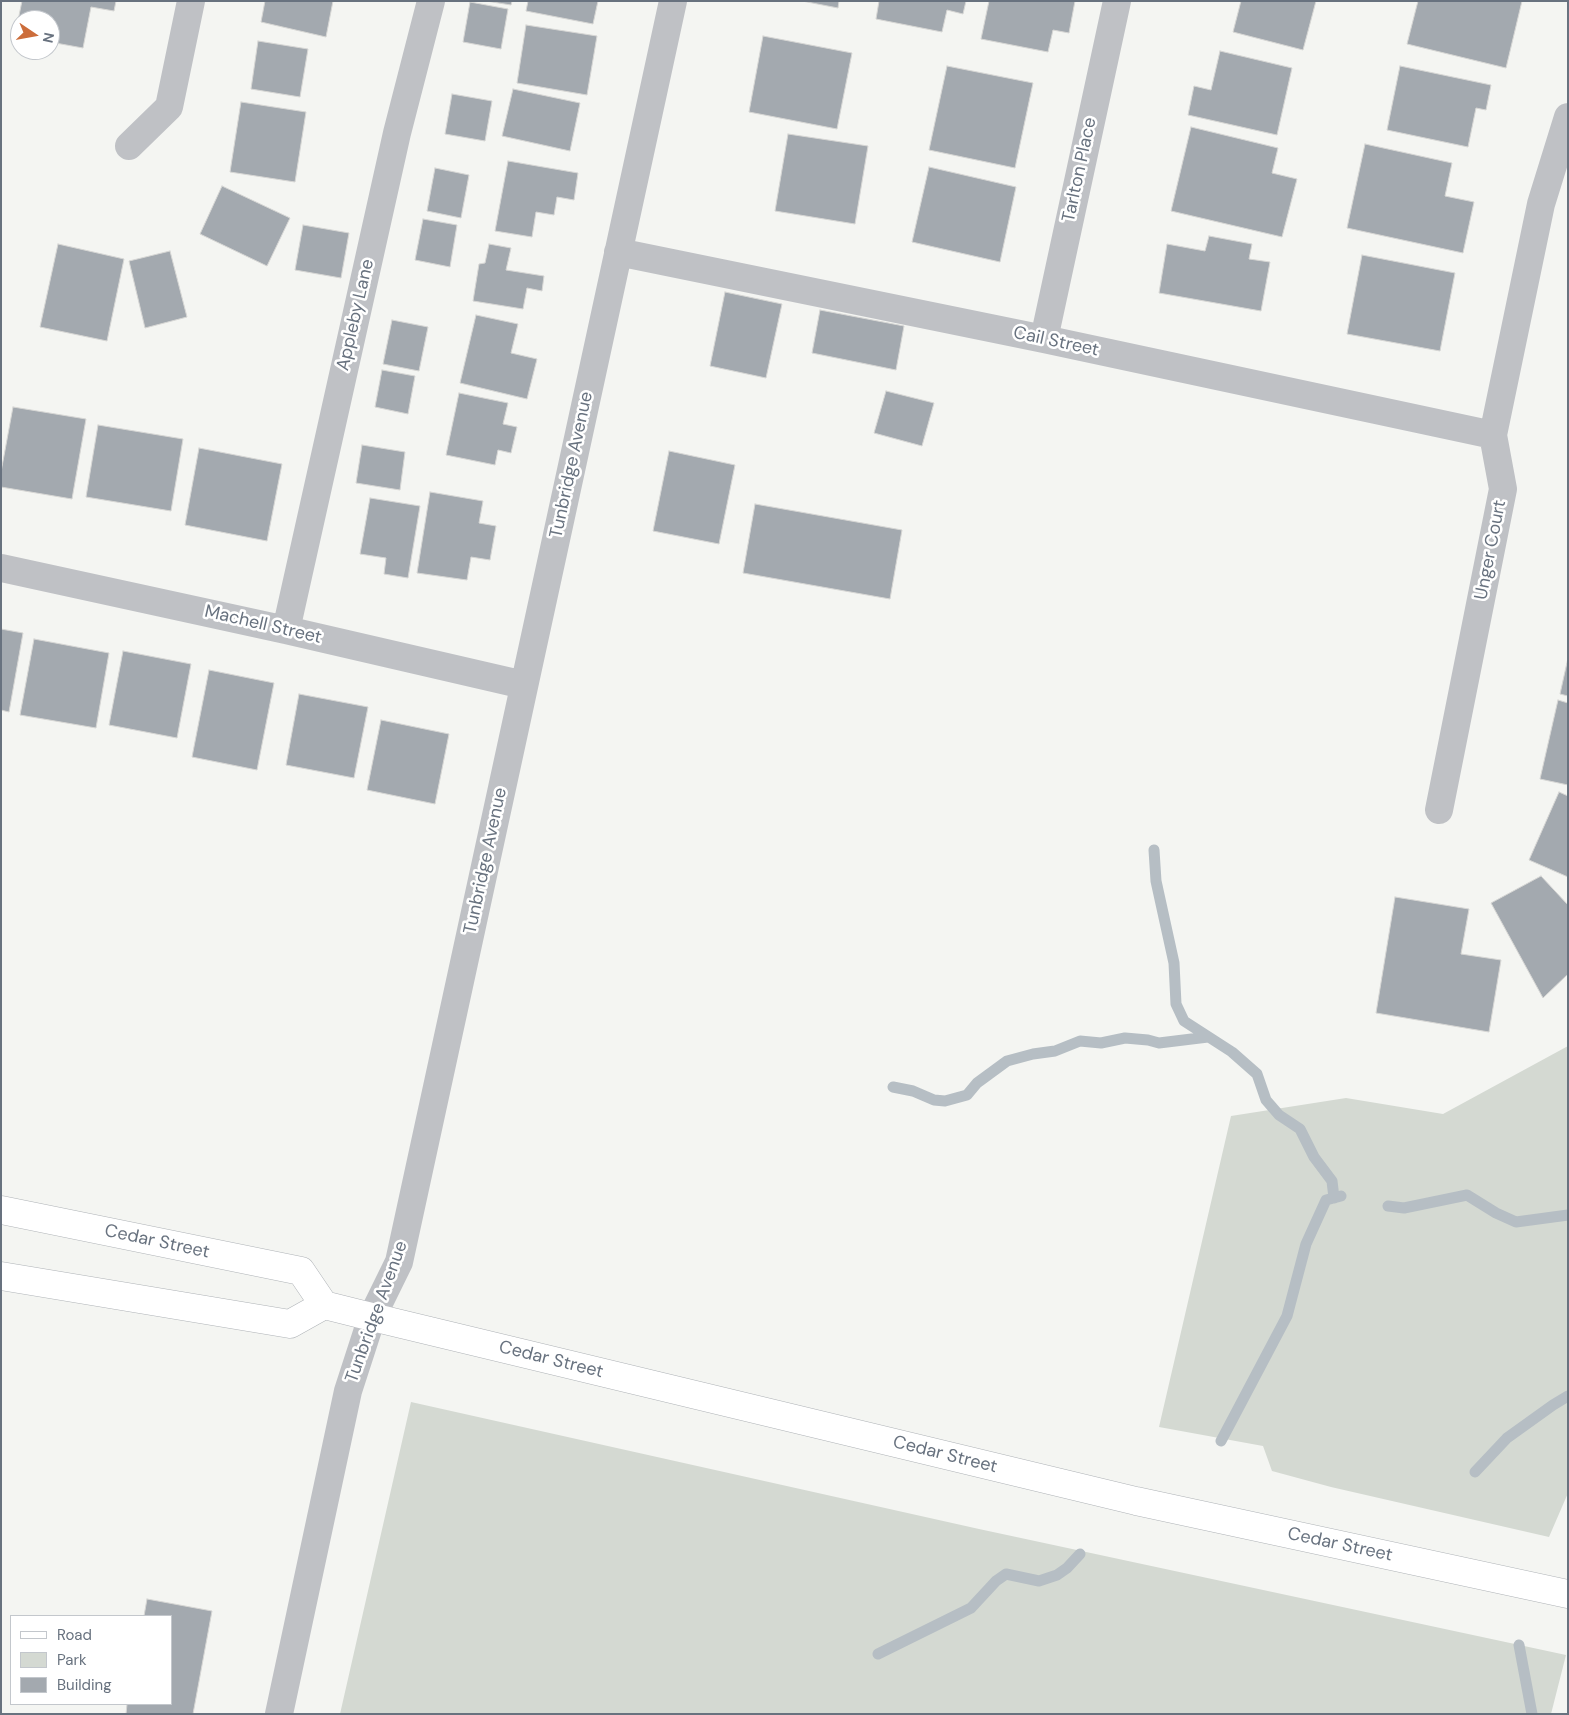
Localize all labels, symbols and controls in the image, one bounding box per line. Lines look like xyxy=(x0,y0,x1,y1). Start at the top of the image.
north arrow xyxy=(10,10,60,60)
text: N xyxy=(39,31,59,45)
street label: Tarlton Place xyxy=(1058,116,1102,224)
street label: Appleby Lane xyxy=(333,257,379,373)
street label: Cail Street xyxy=(1011,322,1101,362)
street label: Tunbridge Avenue xyxy=(546,390,598,540)
street label: Unger Court xyxy=(1471,498,1511,602)
street label: Machell Street xyxy=(202,601,324,649)
street label: Tunbridge Avenue xyxy=(460,786,512,936)
street label: Cedar Street xyxy=(103,1220,211,1264)
street label: Tunbridge Avenue xyxy=(341,1238,413,1386)
street label: Cedar Street xyxy=(497,1337,605,1383)
street label: Cedar Street xyxy=(891,1432,999,1478)
street label: Cedar Street xyxy=(1286,1523,1394,1567)
legend xyxy=(10,1615,172,1705)
text: Road xyxy=(57,1625,92,1645)
text: Park xyxy=(57,1650,87,1670)
text: Building xyxy=(57,1675,112,1695)

